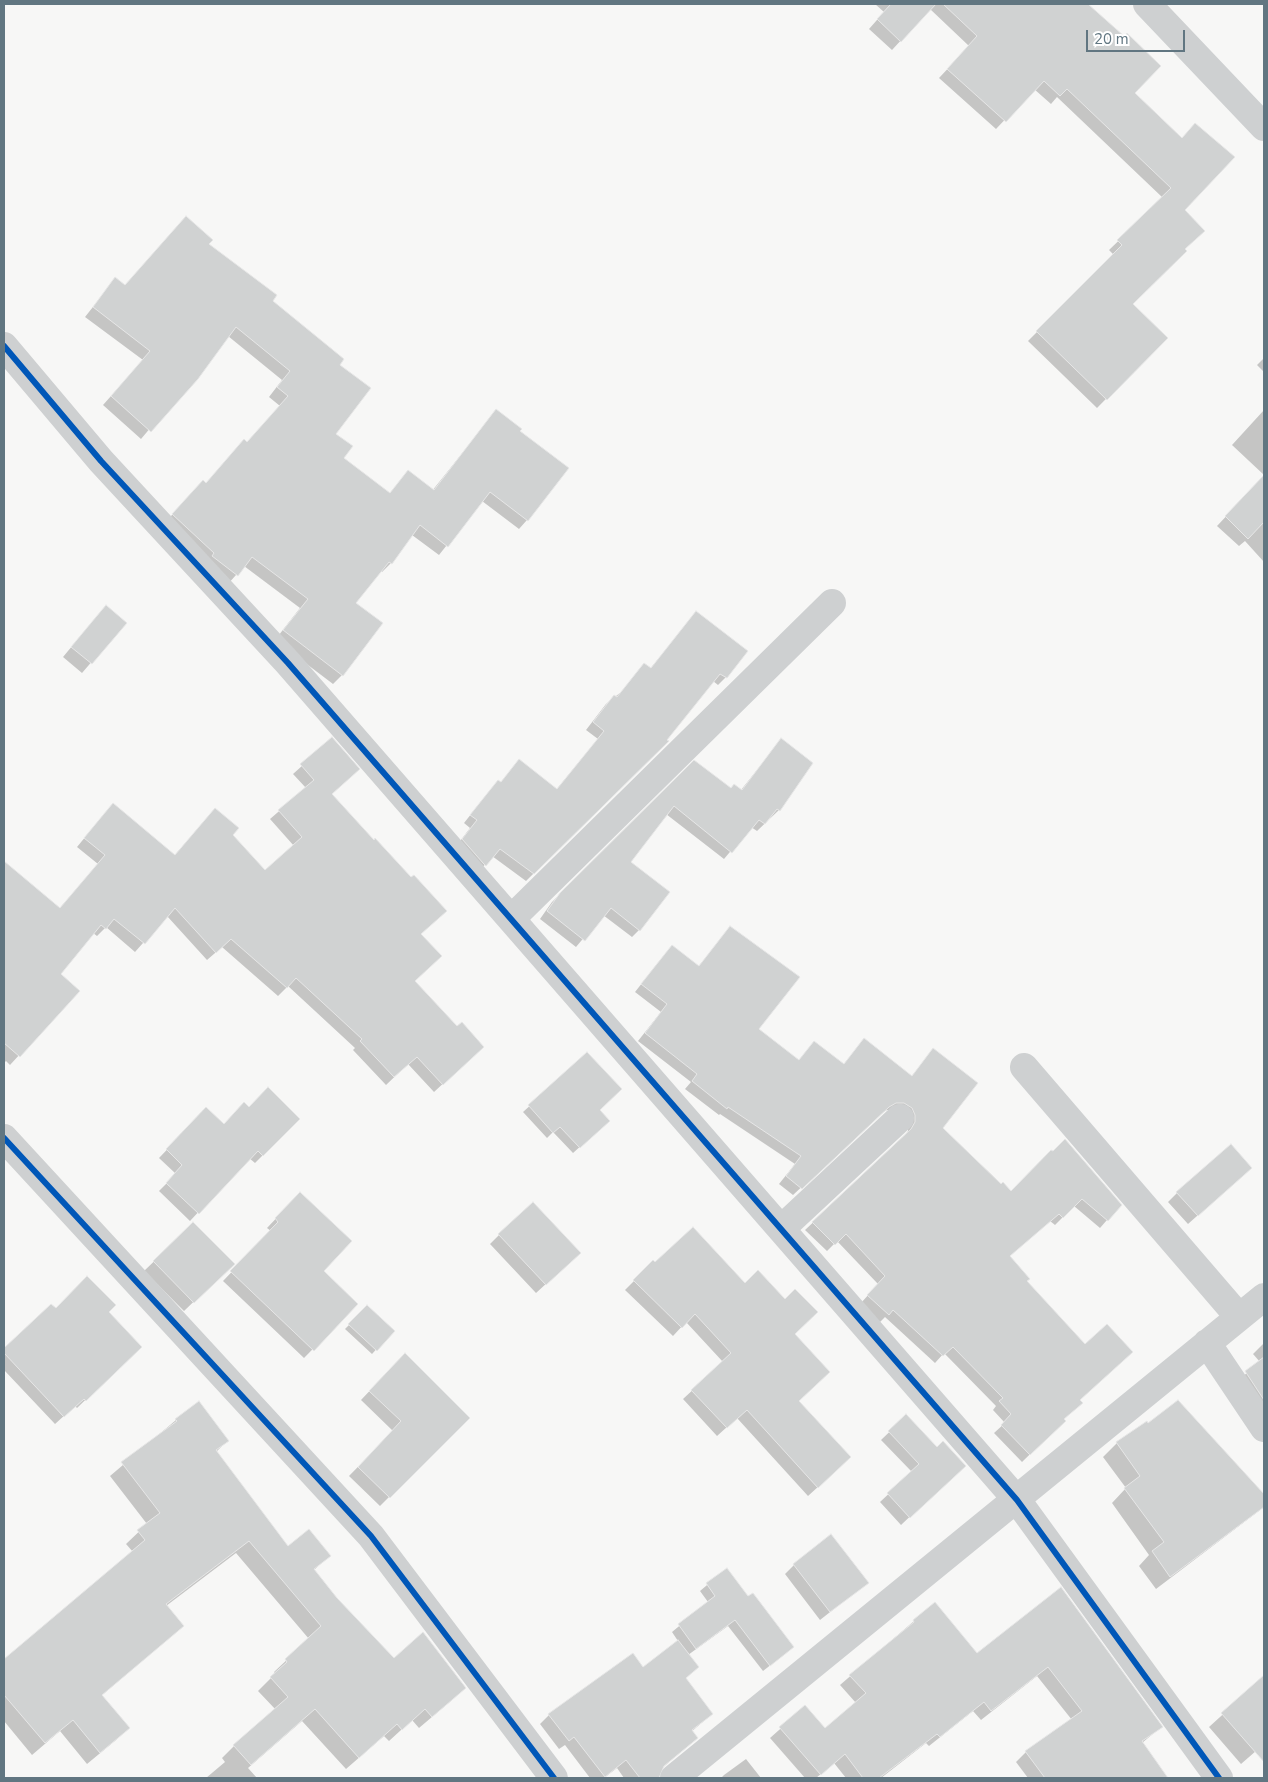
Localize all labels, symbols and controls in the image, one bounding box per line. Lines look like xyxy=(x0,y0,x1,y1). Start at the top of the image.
scale bar xyxy=(1088,20,1187,52)
text: 20 m xyxy=(1094,29,1129,49)

